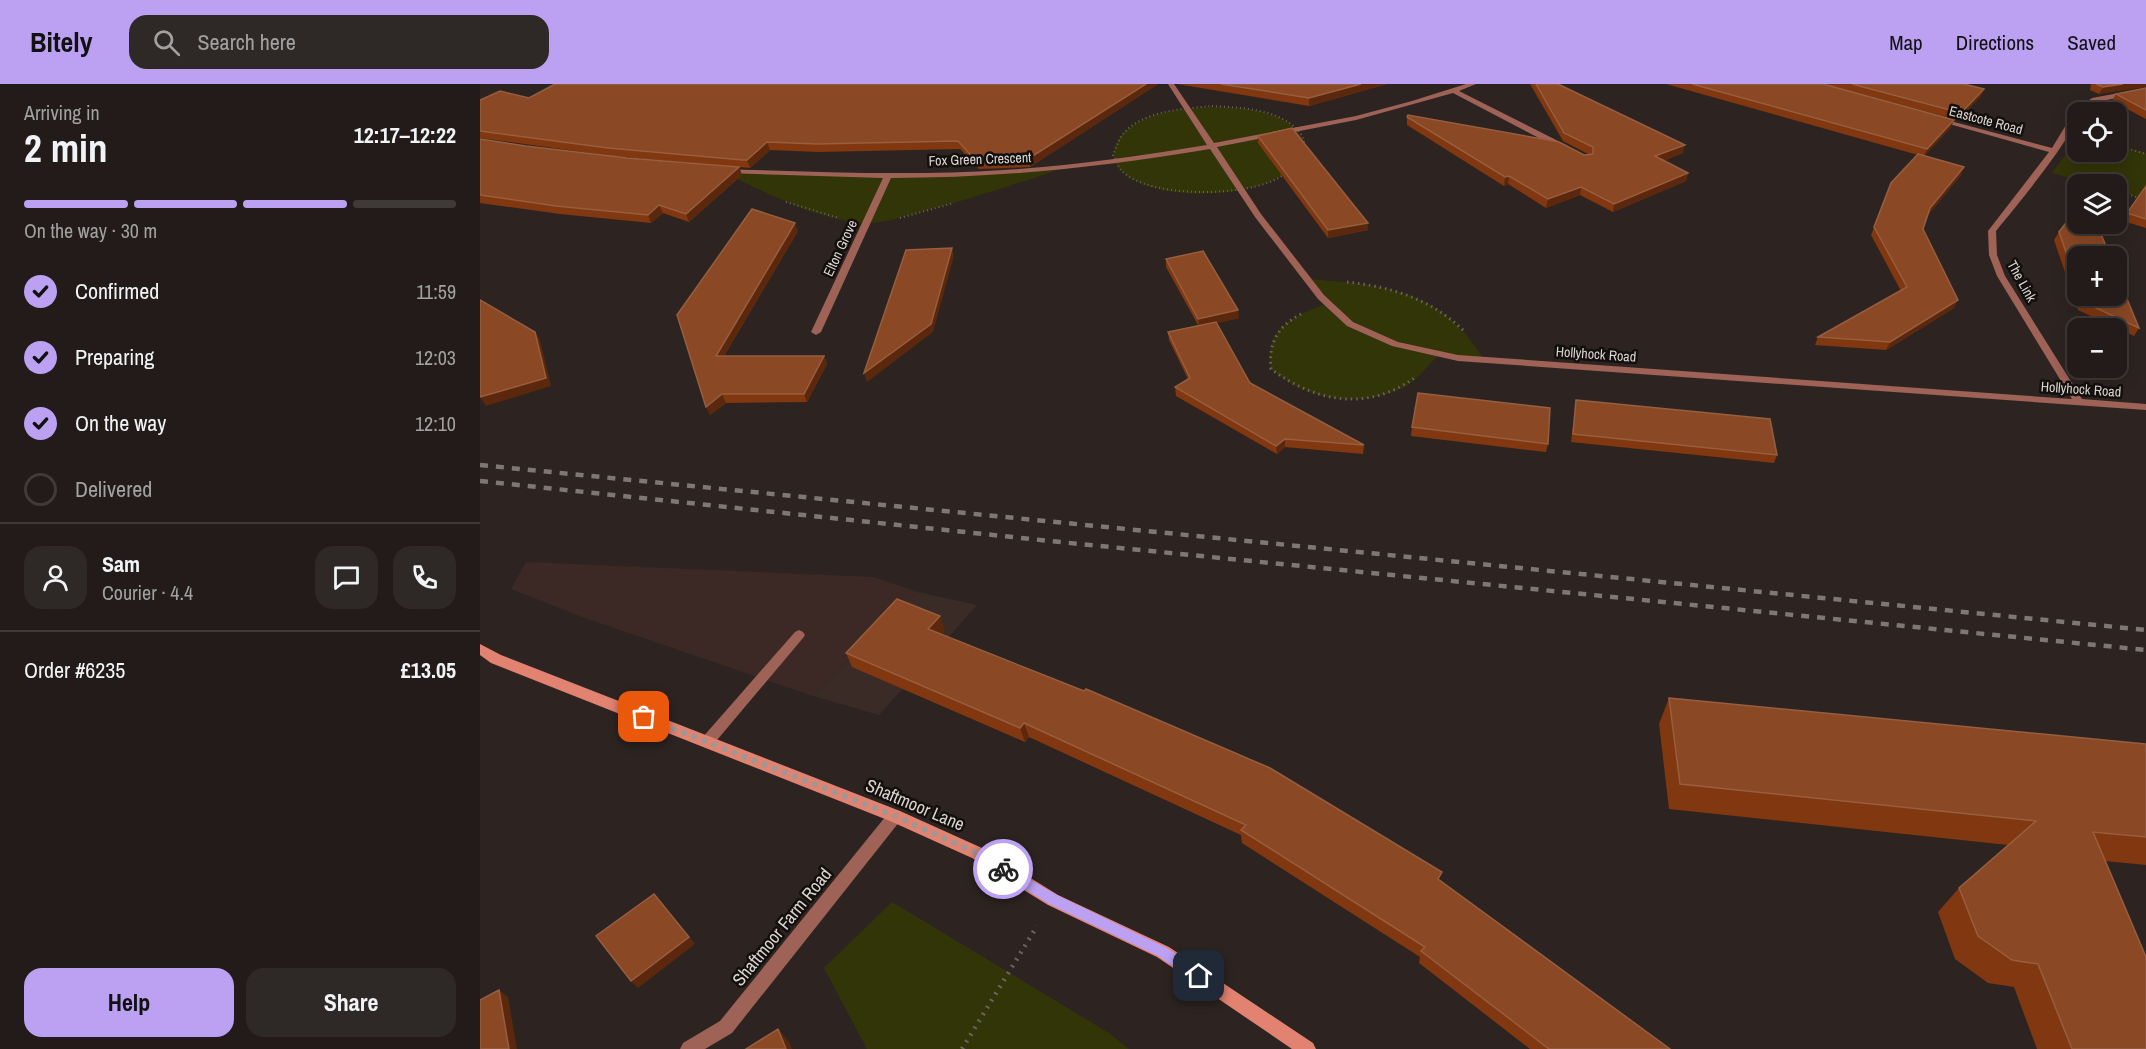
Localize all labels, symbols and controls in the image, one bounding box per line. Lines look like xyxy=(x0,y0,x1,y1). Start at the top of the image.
search box xyxy=(129,15,549,69)
text: Bitely xyxy=(30,23,93,61)
icon: search xyxy=(150,26,183,59)
text: Search here xyxy=(198,27,296,57)
text: Map xyxy=(1889,28,1923,57)
text: Directions xyxy=(1956,28,2034,57)
text: Saved xyxy=(2067,28,2116,57)
text: Arriving in xyxy=(24,99,100,126)
street label: Eastcote Road xyxy=(1947,102,2025,138)
map controls xyxy=(2067,102,2127,378)
button: locate xyxy=(2067,102,2127,162)
text: 12:17–12:22 xyxy=(354,120,456,150)
text: 2 min xyxy=(24,122,108,174)
street label: Fox Green Crescent xyxy=(928,148,1032,170)
button: layers xyxy=(2067,174,2127,234)
text: On the way · 30 m xyxy=(24,217,157,244)
street label: Elton Grove xyxy=(819,217,861,279)
button: + xyxy=(2067,246,2127,306)
street label: The Link xyxy=(2003,257,2041,305)
icon: check xyxy=(24,275,57,308)
text: Confirmed xyxy=(75,276,159,306)
text: 11:59 xyxy=(416,278,456,305)
button: − xyxy=(2067,318,2127,378)
icon: check xyxy=(24,341,57,374)
text: Preparing xyxy=(75,342,154,372)
street label: Hollyhock Road xyxy=(1555,342,1637,366)
text: 12:03 xyxy=(415,344,456,371)
street label: Hollyhock Road xyxy=(2040,377,2122,401)
icon: check xyxy=(24,407,57,440)
text: On the way xyxy=(75,408,166,438)
text: 12:10 xyxy=(415,410,456,437)
text: Delivered xyxy=(75,474,152,504)
button: person xyxy=(24,546,87,609)
button: chat xyxy=(315,546,378,609)
button: phone xyxy=(393,546,456,609)
text: Sam xyxy=(102,549,140,579)
text: Courier · 4.4 xyxy=(102,579,193,606)
text: Order #6235 xyxy=(24,655,125,685)
text: £13.05 xyxy=(401,655,456,685)
pin xyxy=(618,691,669,742)
icon: bag xyxy=(627,700,660,733)
street label: Shaftmoor Lane xyxy=(862,773,968,837)
courier xyxy=(973,839,1033,899)
icon: bike xyxy=(987,853,1020,886)
street label: Shaftmoor Farm Road xyxy=(726,862,837,991)
pin xyxy=(1173,950,1224,1001)
icon: home xyxy=(1182,959,1215,992)
button: Help xyxy=(24,968,234,1037)
button: Share xyxy=(246,968,456,1037)

